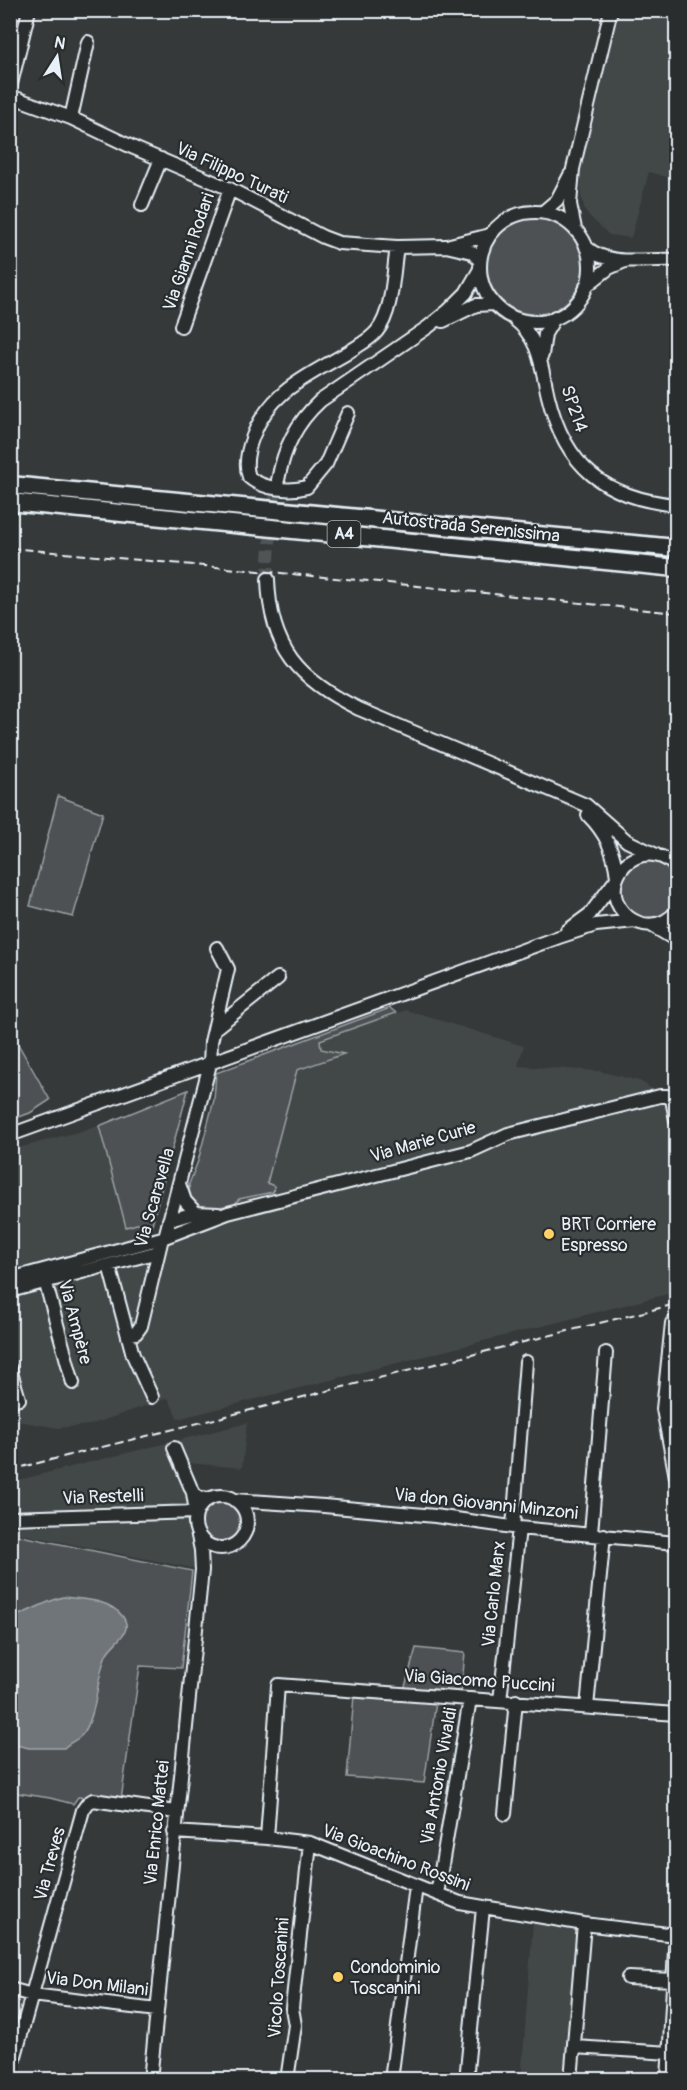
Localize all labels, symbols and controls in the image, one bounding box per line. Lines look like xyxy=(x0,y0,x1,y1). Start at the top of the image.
north arrow xyxy=(27,27,87,87)
text: N xyxy=(53,32,67,54)
street label: Via Filippo Turati xyxy=(172,137,292,209)
street label: Via Gianni Rodari xyxy=(158,190,220,314)
street label: SP214 xyxy=(555,383,593,436)
street label: Autostrada Serenissima xyxy=(381,506,561,548)
road number: A4 xyxy=(328,521,360,547)
street label: Via Marie Curie xyxy=(368,1116,479,1168)
street label: Via Scaravella xyxy=(130,1145,180,1251)
place label: BRT Corriere Espresso xyxy=(561,1213,656,1257)
marker: BRT Corriere Espresso xyxy=(542,1227,556,1241)
street label: Via Ampère xyxy=(53,1277,97,1367)
street label: Via don Giovanni Minzoni xyxy=(393,1483,579,1525)
street label: Via Restelli xyxy=(62,1484,144,1510)
street label: Via Carlo Marx xyxy=(477,1540,511,1648)
street label: Via Giacomo Puccini xyxy=(403,1664,555,1698)
street label: Via Antonio Vivaldi xyxy=(416,1706,462,1846)
street label: Via Enrico Mattei xyxy=(139,1759,175,1887)
street label: Via Gioachino Rossini xyxy=(319,1819,473,1897)
street label: Via Treves xyxy=(29,1824,71,1904)
street label: Vicolo Toscanini xyxy=(263,1917,295,2039)
place label: Condominio Toscanini xyxy=(350,1956,441,2000)
street label: Via Don Milani xyxy=(45,1966,149,2002)
marker: Condominio Toscanini xyxy=(331,1970,345,1984)

